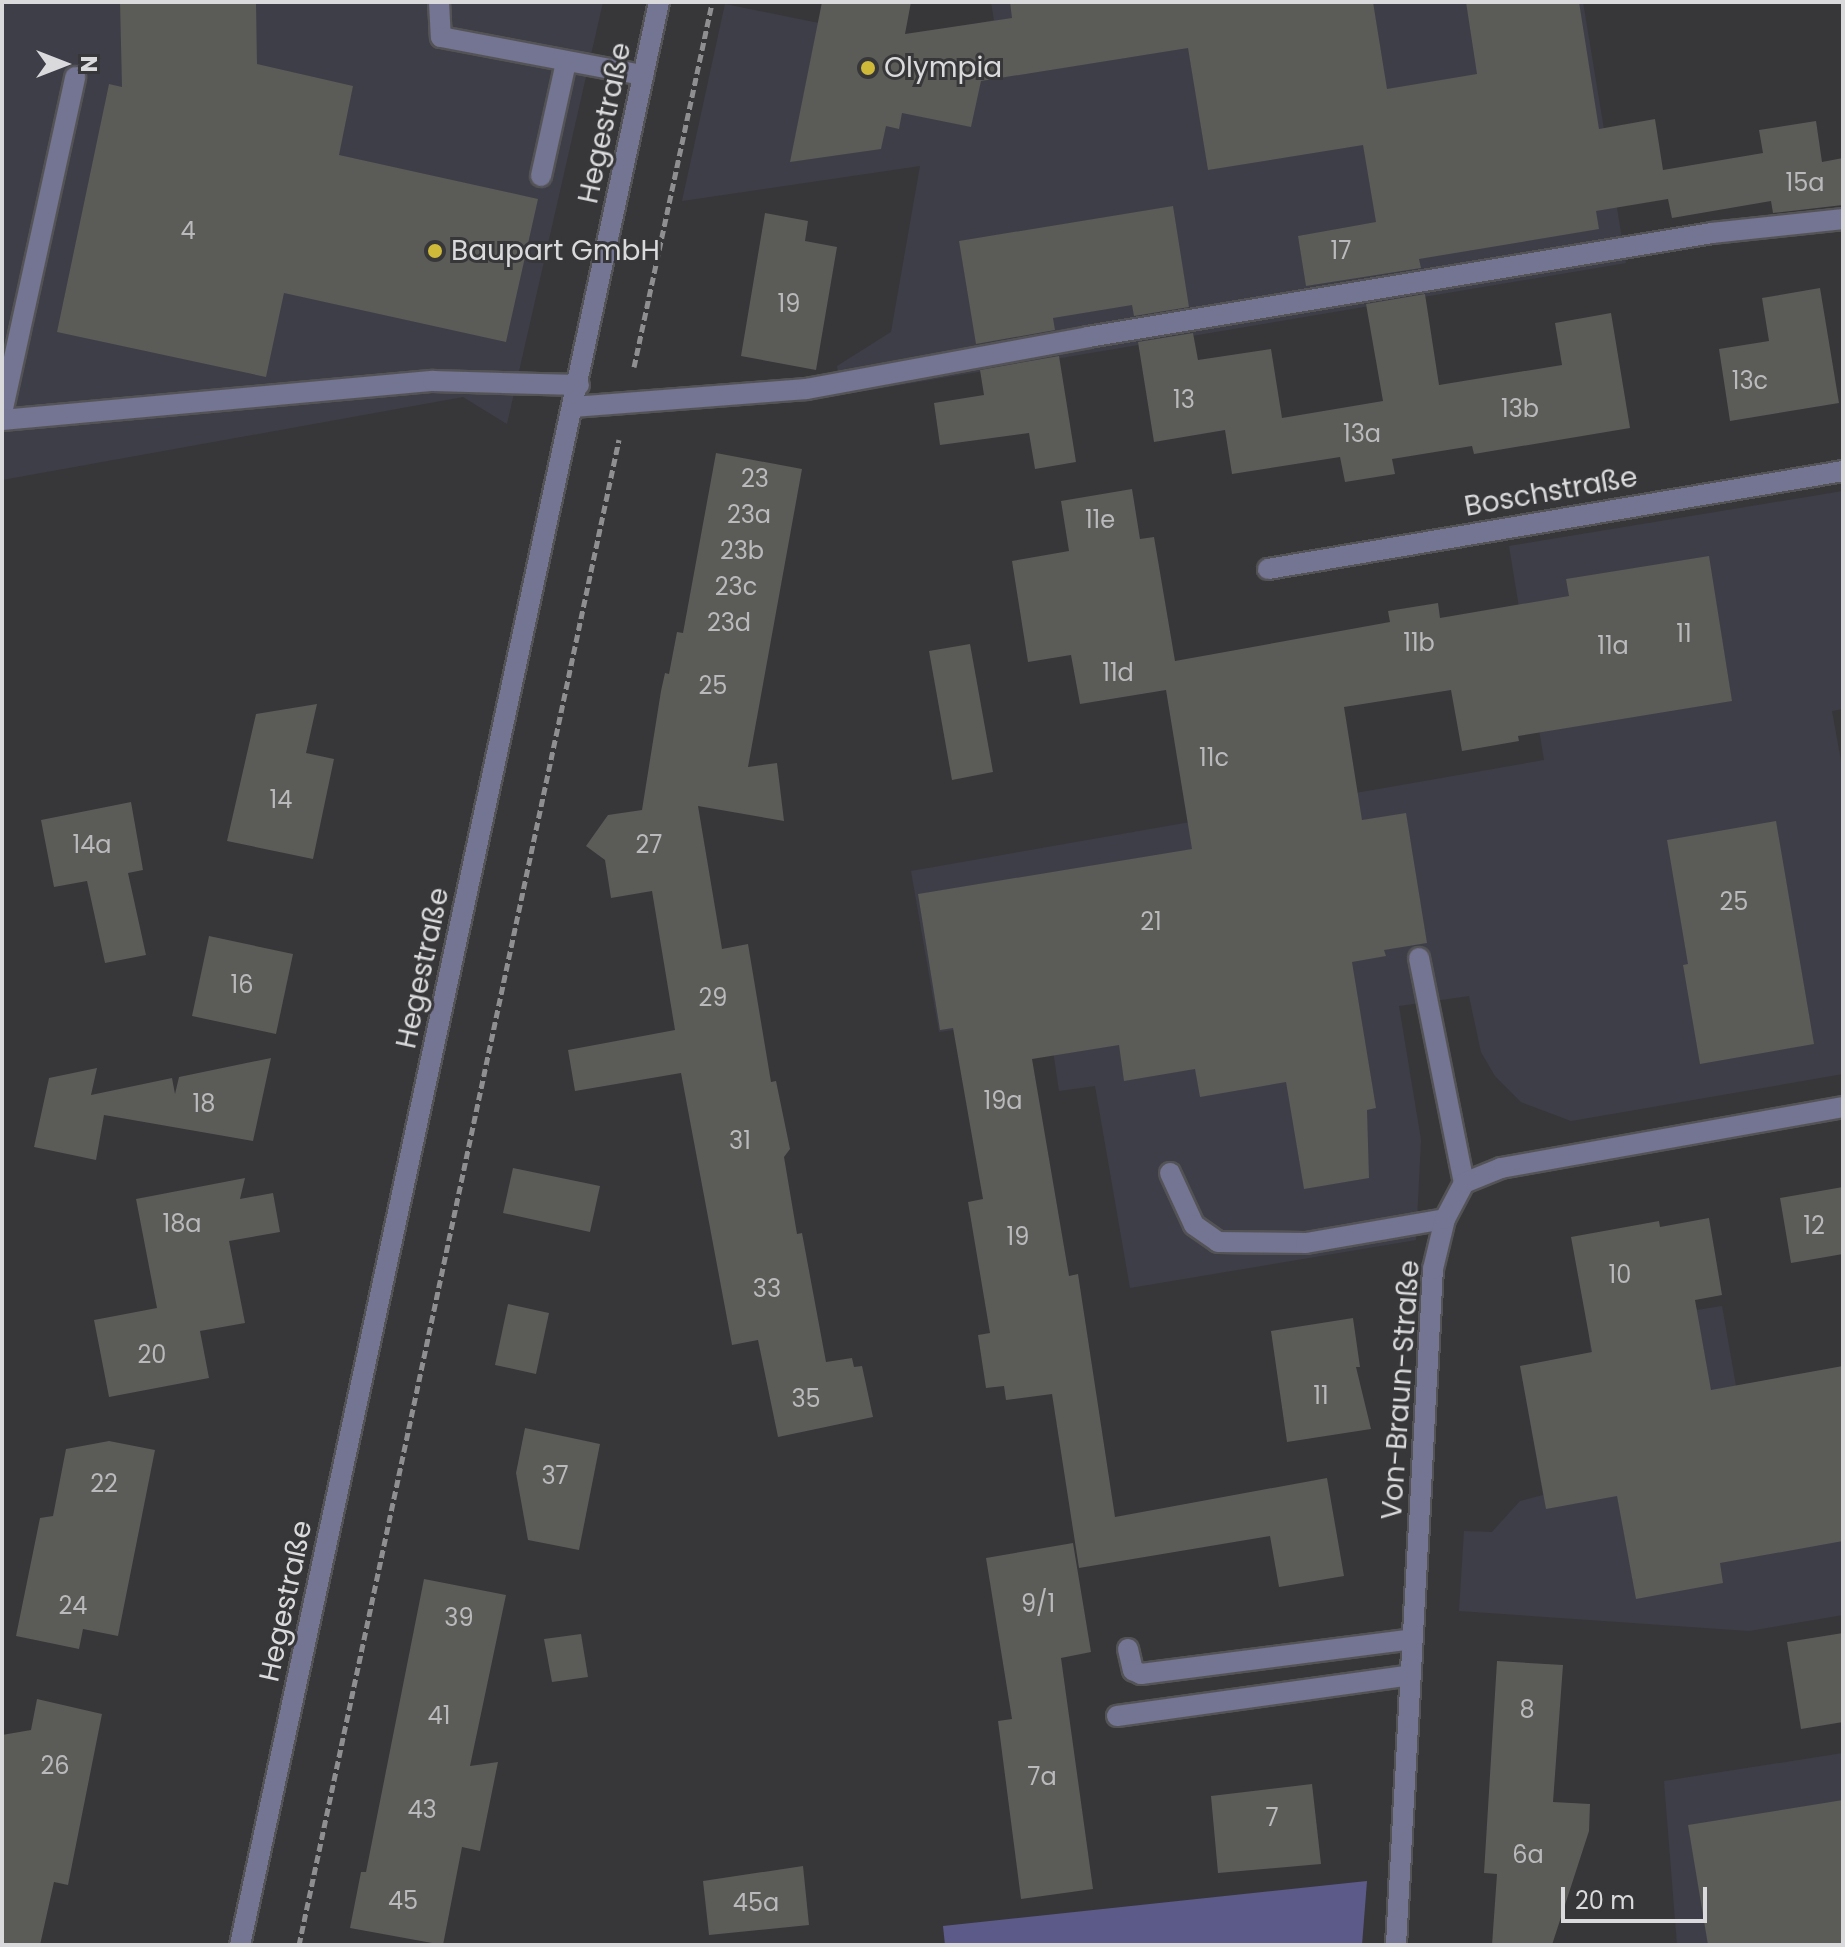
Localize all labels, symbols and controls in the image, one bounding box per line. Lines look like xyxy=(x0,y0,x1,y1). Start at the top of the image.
north arrow xyxy=(24,24,104,104)
street label: Hegestraße xyxy=(572,39,638,207)
place label: Olympia xyxy=(884,51,1002,85)
text: N xyxy=(73,56,104,72)
marker: Olympia xyxy=(859,59,877,77)
house number: 15a xyxy=(1786,169,1824,197)
house number: 4 xyxy=(180,217,196,245)
place label: Baupart GmbH xyxy=(451,234,660,268)
house number: 17 xyxy=(1331,237,1351,265)
marker: Baupart GmbH xyxy=(426,242,444,260)
house number: 19 xyxy=(778,290,800,318)
house number: 13c xyxy=(1732,367,1768,395)
house number: 13 xyxy=(1173,386,1195,414)
house number: 13b xyxy=(1501,395,1539,423)
house number: 13a xyxy=(1343,420,1381,448)
street label: Boschstraße xyxy=(1462,460,1640,524)
house number: 23 xyxy=(741,465,769,493)
house number: 23a xyxy=(727,501,771,529)
house number: 11e xyxy=(1085,506,1115,534)
house number: 23b xyxy=(720,537,764,565)
house number: 23c xyxy=(715,573,757,601)
house number: 23d xyxy=(707,609,751,637)
house number: 11 xyxy=(1676,620,1692,648)
house number: 11b xyxy=(1403,629,1435,657)
house number: 11a xyxy=(1597,632,1629,660)
house number: 11d xyxy=(1102,659,1134,687)
house number: 25 xyxy=(699,672,727,700)
house number: 11c xyxy=(1199,744,1229,772)
house number: 14 xyxy=(270,786,292,814)
house number: 14a xyxy=(73,831,111,859)
house number: 27 xyxy=(636,831,662,859)
street label: Hegestraße xyxy=(390,884,456,1052)
house number: 25 xyxy=(1720,888,1748,916)
house number: 21 xyxy=(1140,908,1162,936)
house number: 16 xyxy=(231,971,253,999)
house number: 29 xyxy=(699,984,727,1012)
house number: 19a xyxy=(983,1087,1023,1115)
house number: 18 xyxy=(193,1090,215,1118)
house number: 31 xyxy=(729,1127,751,1155)
house number: 18a xyxy=(162,1210,202,1238)
house number: 12 xyxy=(1803,1212,1825,1240)
house number: 19 xyxy=(1007,1223,1029,1251)
street label: Von-Braun-Straße xyxy=(1375,1259,1427,1521)
house number: 10 xyxy=(1609,1261,1631,1289)
house number: 33 xyxy=(753,1275,781,1303)
house number: 20 xyxy=(138,1341,166,1369)
house number: 11 xyxy=(1313,1382,1329,1410)
house number: 35 xyxy=(791,1385,821,1413)
house number: 37 xyxy=(541,1462,569,1490)
house number: 22 xyxy=(90,1470,118,1498)
street label: Hegestraße xyxy=(253,1517,319,1685)
house number: 9/1 xyxy=(1021,1590,1055,1618)
house number: 24 xyxy=(59,1592,87,1620)
house number: 39 xyxy=(444,1604,474,1632)
house number: 8 xyxy=(1519,1696,1535,1724)
house number: 41 xyxy=(428,1702,450,1730)
house number: 26 xyxy=(40,1752,70,1780)
house number: 7a xyxy=(1027,1763,1057,1791)
house number: 43 xyxy=(407,1796,437,1824)
house number: 7 xyxy=(1265,1804,1279,1832)
house number: 6a xyxy=(1512,1841,1544,1869)
scale bar xyxy=(1565,1871,1711,1921)
text: 20 m xyxy=(1575,1884,1635,1917)
house number: 45 xyxy=(388,1887,418,1915)
house number: 45a xyxy=(733,1889,779,1917)

